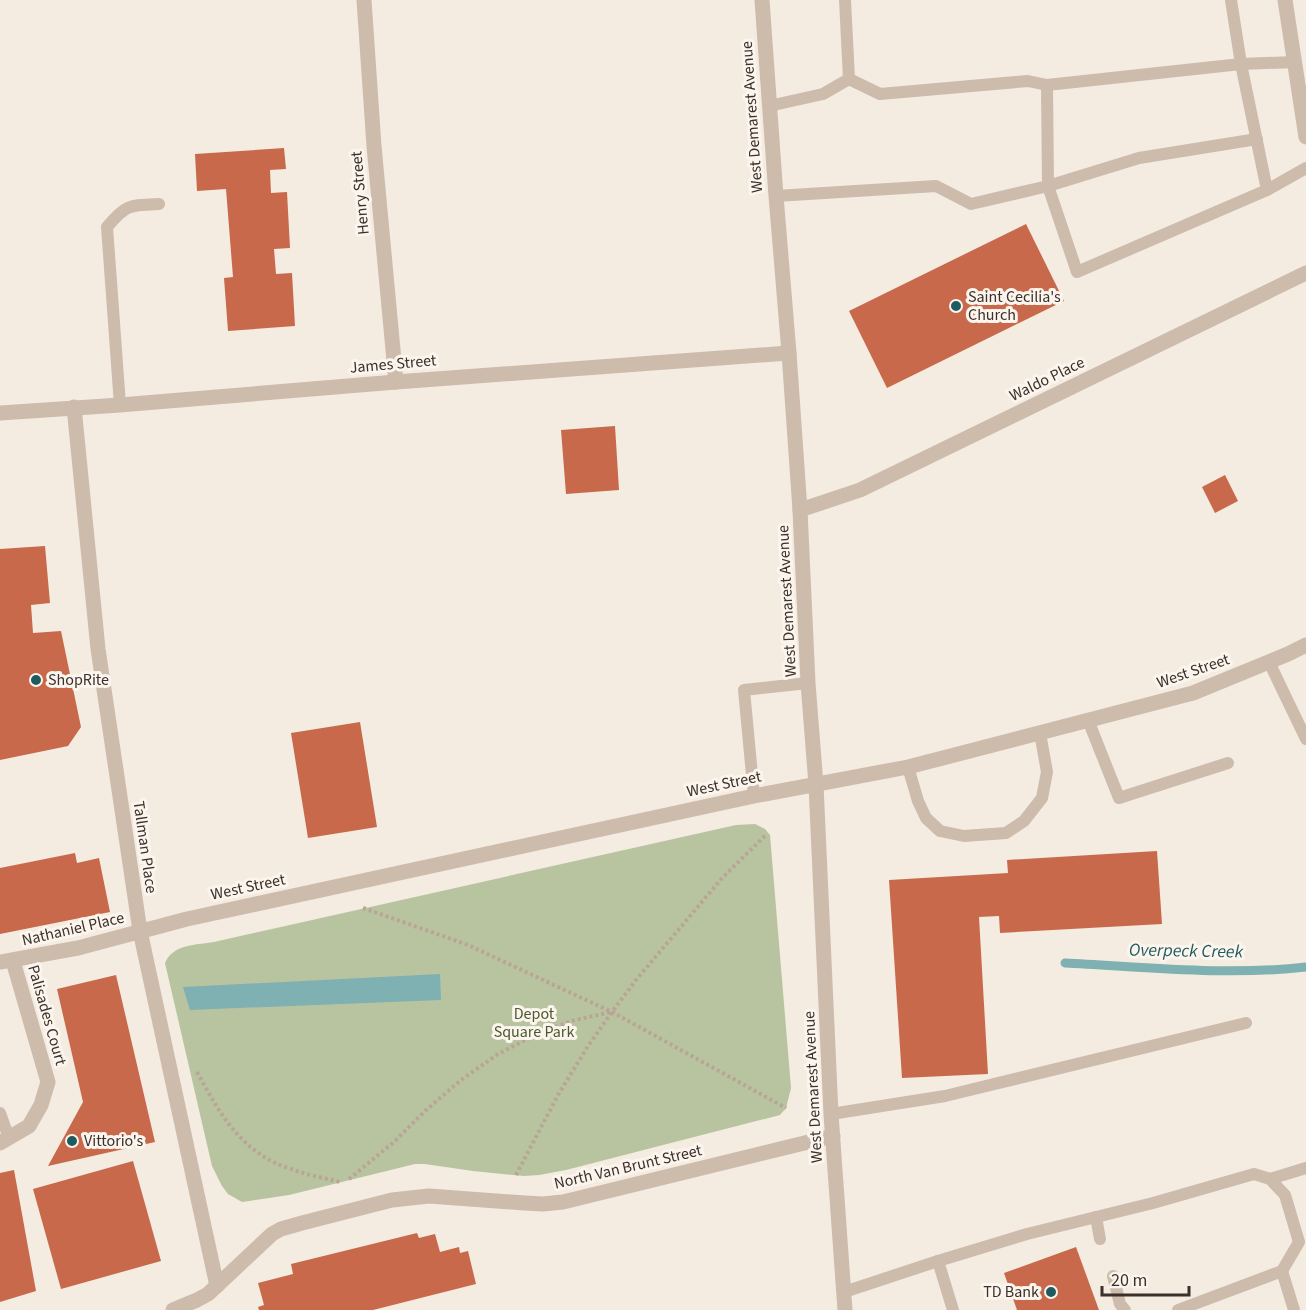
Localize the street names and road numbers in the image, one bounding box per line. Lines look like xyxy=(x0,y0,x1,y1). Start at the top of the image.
street label: West Demarest Avenue xyxy=(736,40,768,194)
street label: Henry Street xyxy=(345,150,375,236)
street label: James Street xyxy=(349,349,438,379)
street label: Waldo Place xyxy=(1006,351,1088,407)
street label: West Demarest Avenue xyxy=(772,524,802,678)
street label: West Street xyxy=(1154,648,1233,694)
street label: West Street xyxy=(685,765,764,803)
street label: Tallman Place xyxy=(128,799,162,895)
street label: West Street xyxy=(209,868,288,906)
street label: Nathaniel Place xyxy=(20,907,126,951)
street label: Palisades Court xyxy=(22,962,72,1068)
street label: West Demarest Avenue xyxy=(798,1010,828,1164)
street label: North Van Brunt Street xyxy=(552,1139,705,1195)

